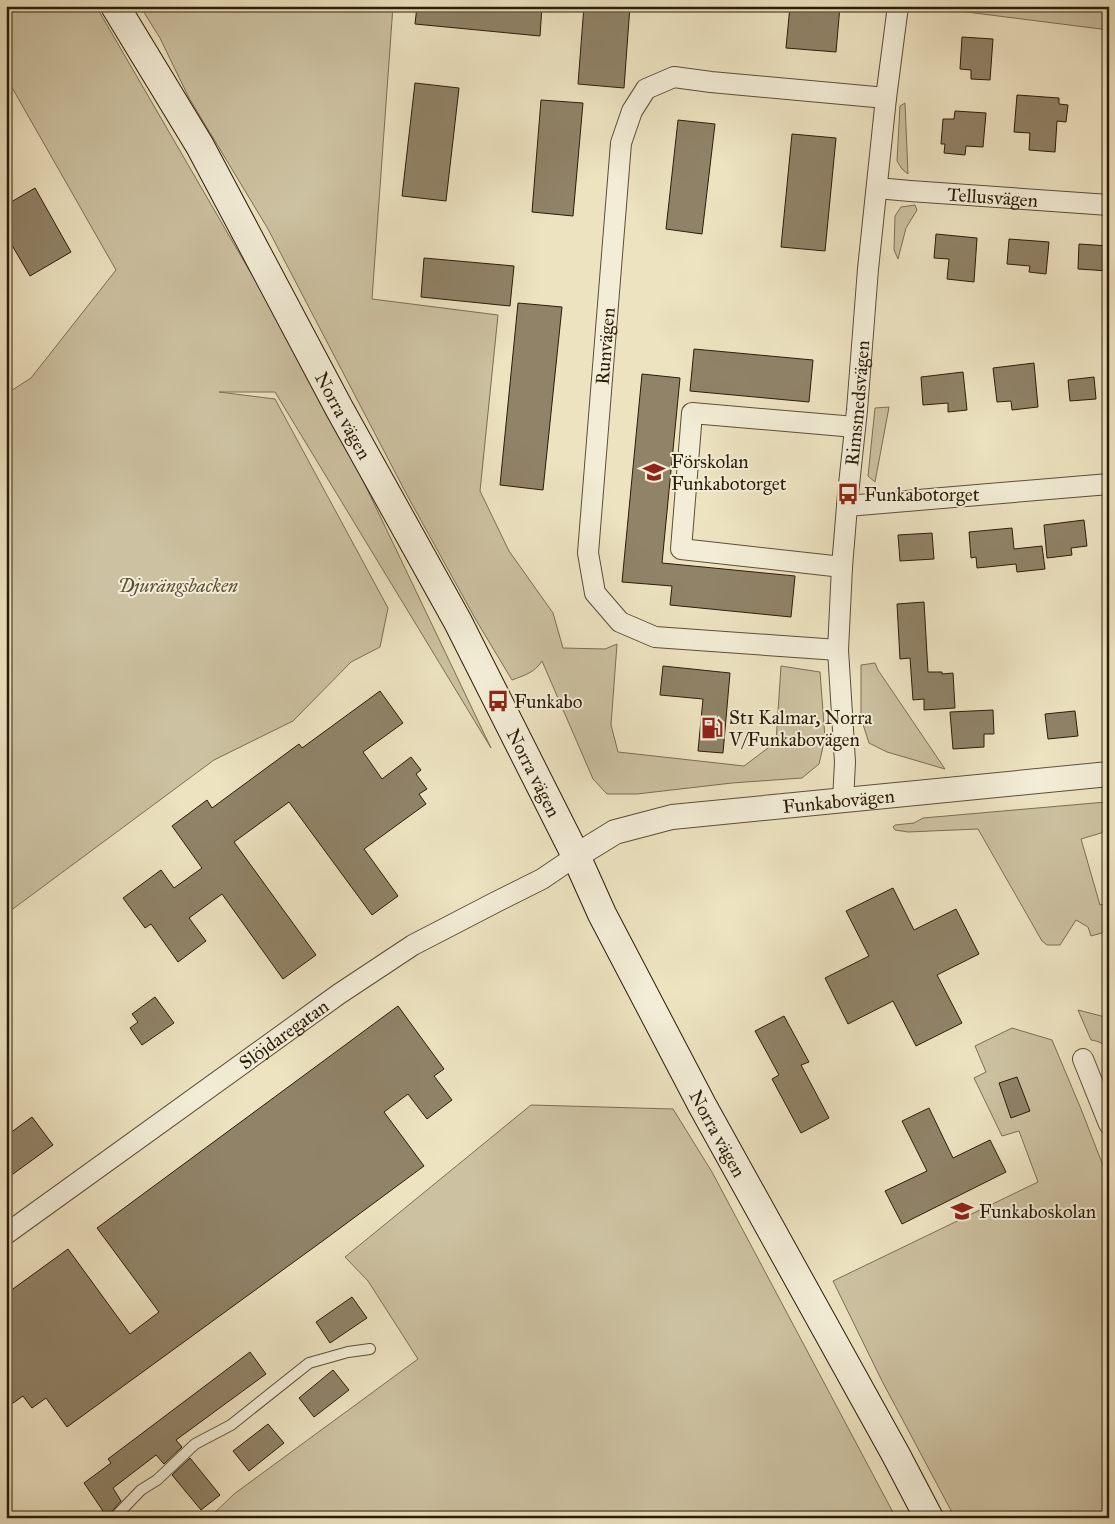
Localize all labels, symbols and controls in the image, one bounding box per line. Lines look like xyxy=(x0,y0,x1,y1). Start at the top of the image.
street label: Tellusvägen xyxy=(947,182,1039,211)
street label: Runvägen xyxy=(590,307,619,386)
street label: Rimsmedsvägen xyxy=(840,339,874,467)
street label: Norra vägen xyxy=(310,368,377,463)
place label: Förskolan Funkabotorget xyxy=(671,450,787,496)
school or university icon: Förskolan Funkabotorget xyxy=(641,459,667,485)
bus stop icon: Funkabotorget xyxy=(835,481,861,507)
place label: Funkabotorget xyxy=(864,483,980,507)
park label: Djurängsbacken xyxy=(118,574,238,597)
bus stop icon: Funkabo xyxy=(485,688,511,714)
place label: Funkabo xyxy=(514,690,583,713)
place label: St1 Kalmar, Norra V/Funkabovägen xyxy=(728,706,873,752)
fuel station icon: St1 Kalmar, Norra V/Funkabovägen xyxy=(699,715,725,741)
street label: Norra vägen xyxy=(502,725,566,821)
street label: Funkabovägen xyxy=(781,784,896,818)
street label: Slöjdaregatan xyxy=(234,994,333,1074)
street label: Norra vägen xyxy=(685,1086,751,1181)
school or university icon: Funkaboskolan xyxy=(949,1198,975,1224)
place label: Funkaboskolan xyxy=(979,1200,1096,1223)

